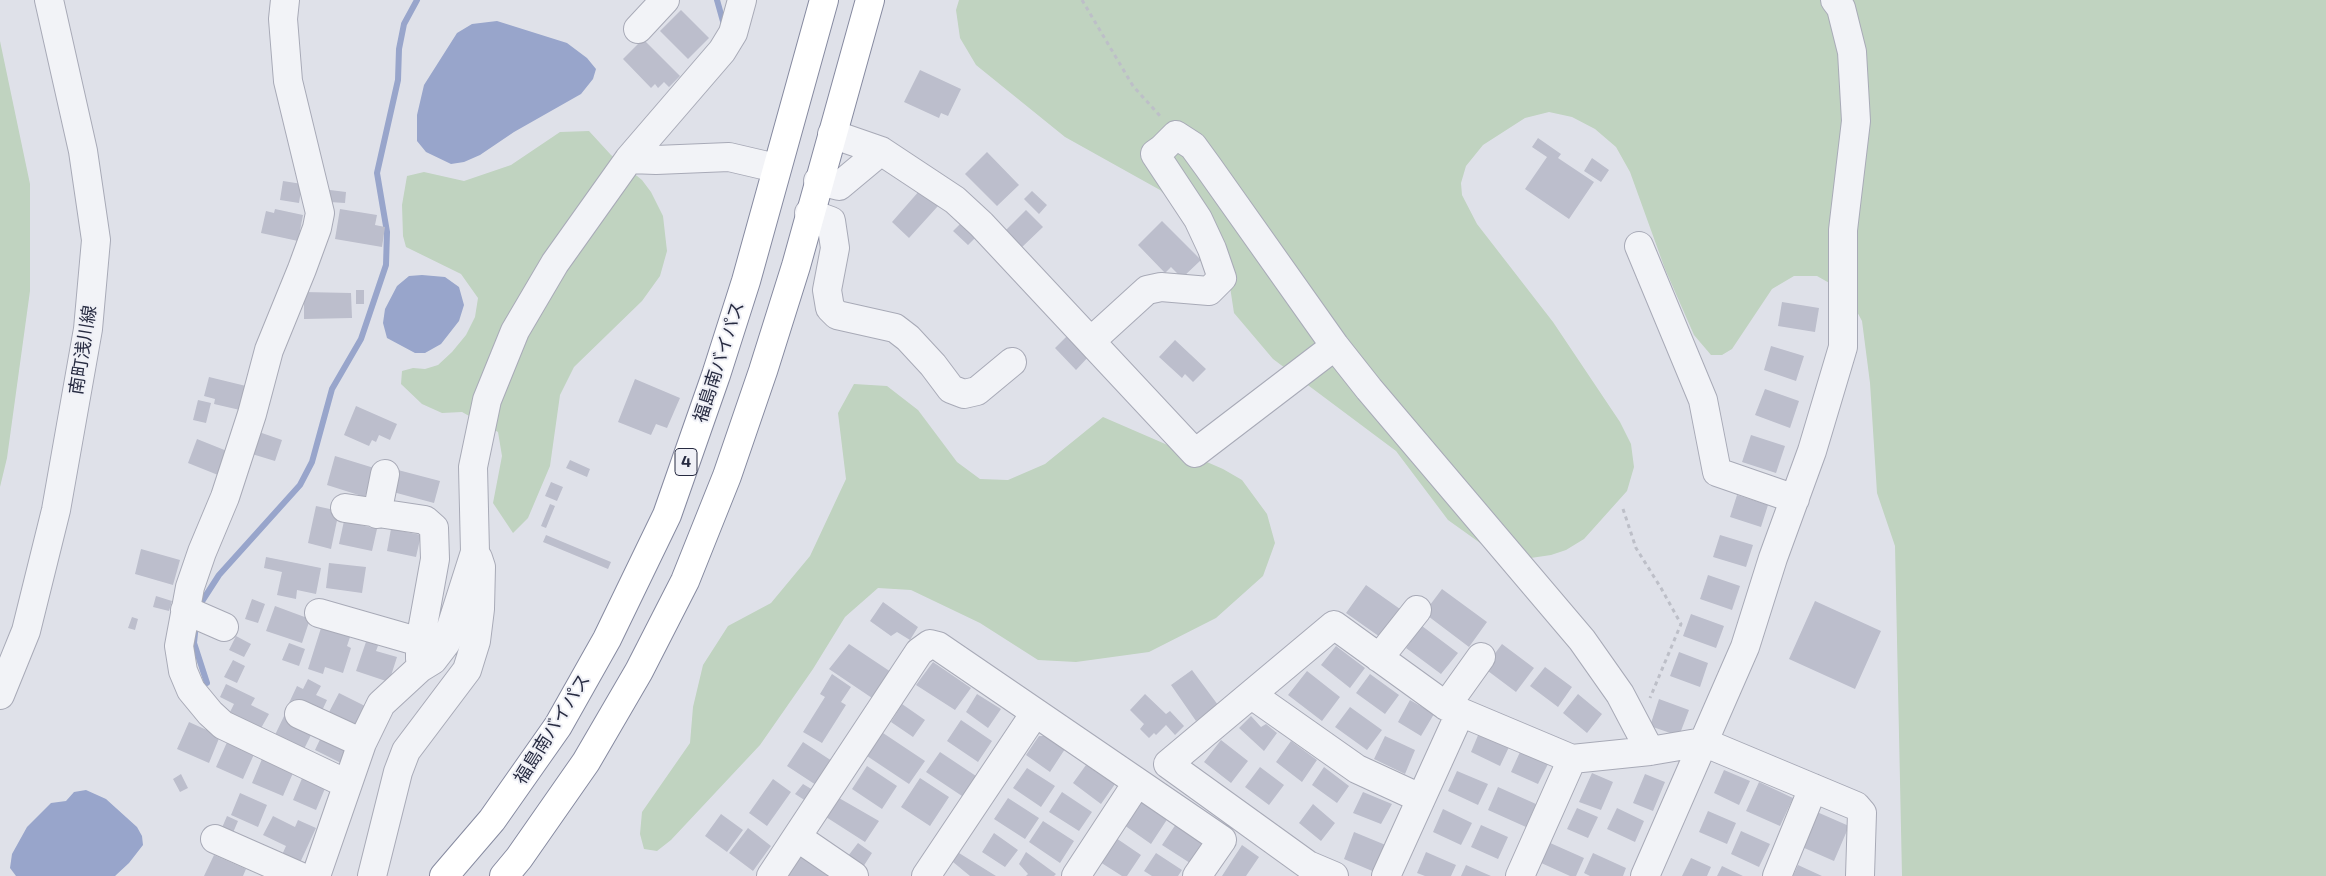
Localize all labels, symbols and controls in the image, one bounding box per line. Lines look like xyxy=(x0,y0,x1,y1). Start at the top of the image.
street label: 福島南バイパス xyxy=(689,299,749,425)
street label: 南町浅川線 xyxy=(65,304,101,396)
road number: 4 xyxy=(675,448,697,476)
street label: 福島南バイパス xyxy=(509,670,595,788)

